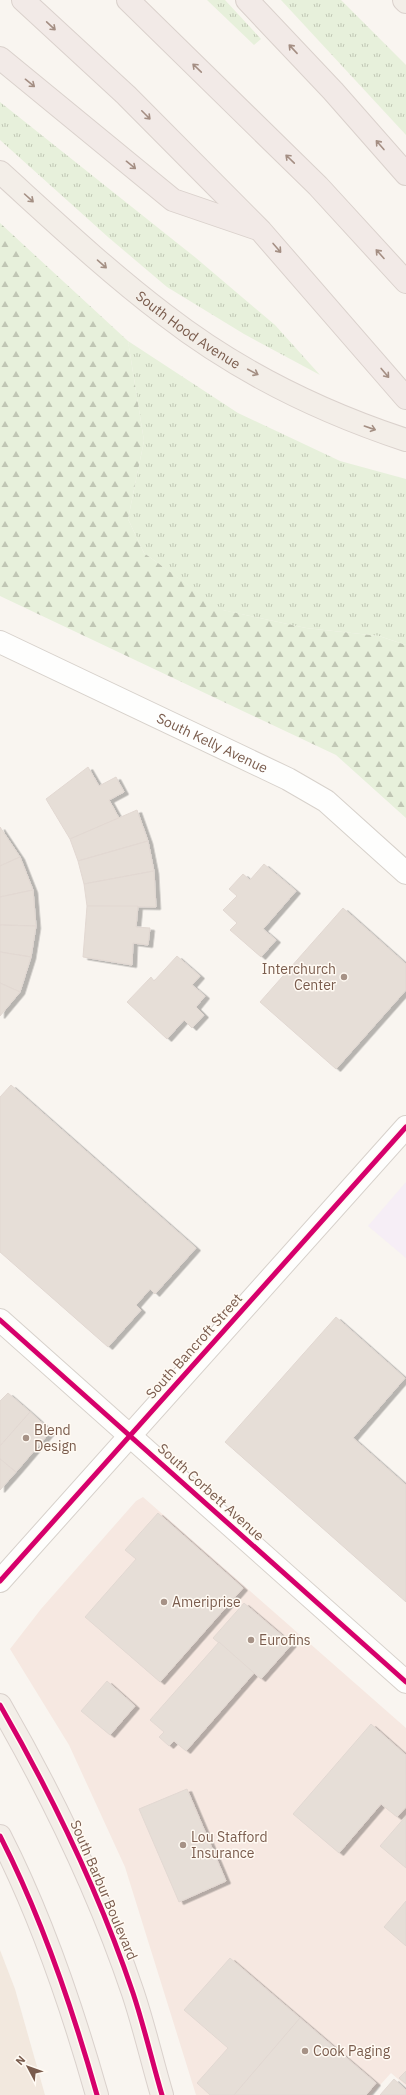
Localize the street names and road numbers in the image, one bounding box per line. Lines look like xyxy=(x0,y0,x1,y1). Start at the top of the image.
street label: South Hood Avenue xyxy=(132,287,244,373)
street label: South Kelly Avenue xyxy=(154,709,271,777)
street label: South Bancroft Street xyxy=(142,1289,246,1402)
street label: South Corbett Avenue xyxy=(154,1439,268,1545)
street label: South Barbur Boulevard xyxy=(66,1817,142,1963)

